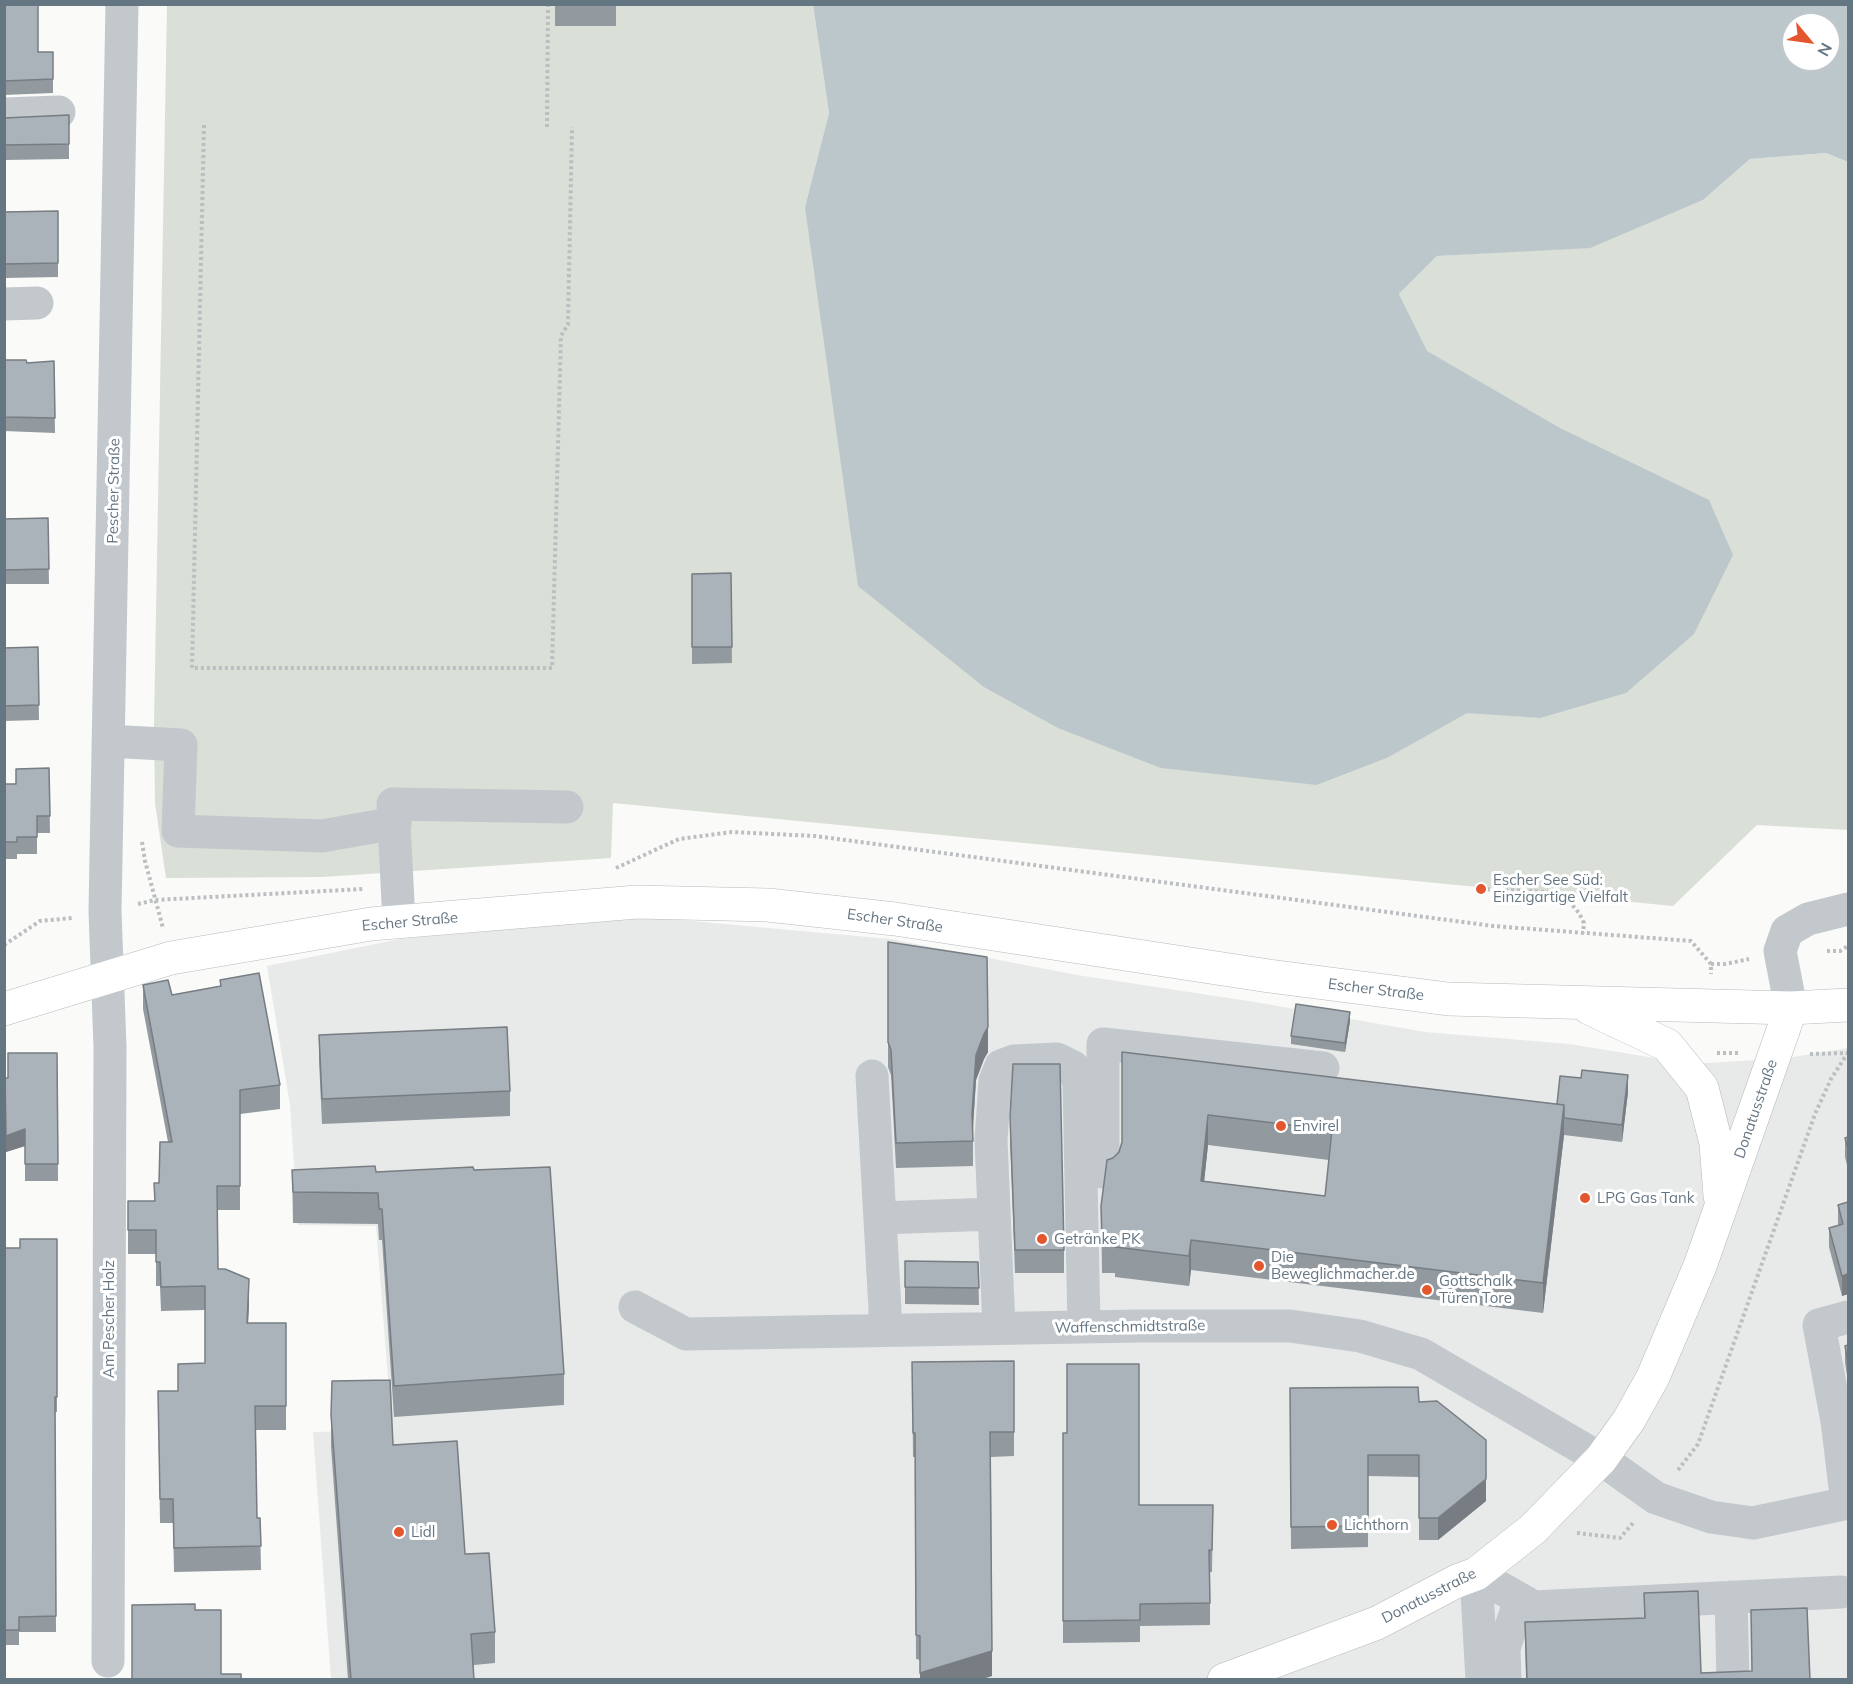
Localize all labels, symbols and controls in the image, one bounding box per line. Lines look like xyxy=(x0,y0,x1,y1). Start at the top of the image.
north arrow xyxy=(1781,12,1841,72)
text: N xyxy=(1813,40,1837,60)
street label: Pescher Straße xyxy=(104,438,124,544)
place label: Escher See Süd: Einzigartige Vielfalt xyxy=(1493,871,1628,906)
marker: Escher See Süd: Einzigartige Vielfalt xyxy=(1474,882,1488,896)
street label: Escher Straße xyxy=(846,905,944,937)
street label: Escher Straße xyxy=(361,909,459,935)
street label: Escher Straße xyxy=(1327,975,1425,1005)
street label: Donatusstraße xyxy=(1731,1057,1781,1161)
place label: Envirel xyxy=(1293,1117,1339,1135)
marker: Envirel xyxy=(1274,1119,1288,1133)
place label: LPG Gas Tank xyxy=(1597,1189,1694,1207)
marker: LPG Gas Tank xyxy=(1578,1191,1592,1205)
place label: Getränke PK xyxy=(1054,1230,1140,1248)
marker: Getränke PK xyxy=(1035,1232,1049,1246)
place label: Die Beweglichmacher.de xyxy=(1271,1248,1415,1283)
marker: Die Beweglichmacher.de xyxy=(1252,1259,1266,1273)
street label: Am Pescher Holz xyxy=(100,1260,118,1378)
place label: Gottschalk Türen Tore xyxy=(1439,1272,1513,1307)
marker: Gottschalk Türen Tore xyxy=(1420,1283,1434,1297)
street label: Waffenschmidtstraße xyxy=(1054,1317,1206,1337)
place label: Lichthorn xyxy=(1344,1516,1409,1534)
marker: Lichthorn xyxy=(1325,1518,1339,1532)
place label: Lidl xyxy=(411,1523,435,1541)
marker: Lidl xyxy=(392,1525,406,1539)
street label: Donatusstraße xyxy=(1379,1564,1479,1628)

